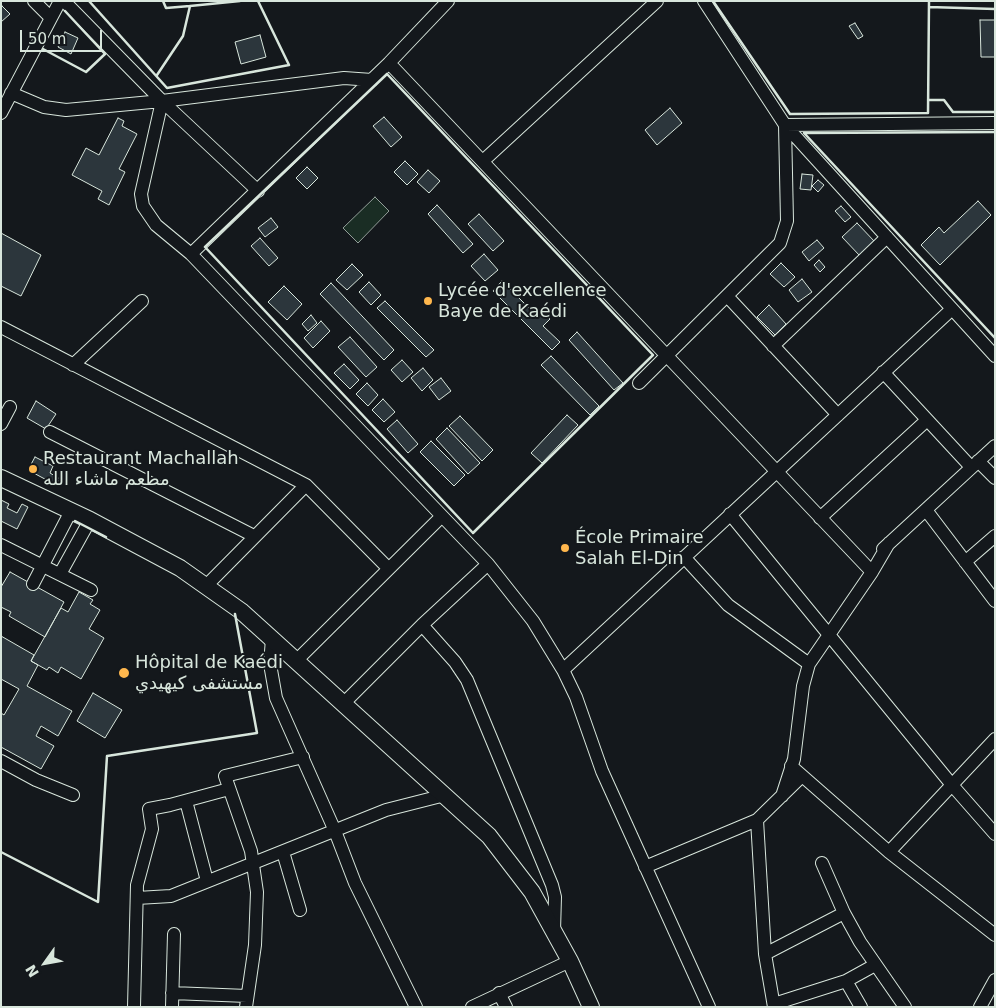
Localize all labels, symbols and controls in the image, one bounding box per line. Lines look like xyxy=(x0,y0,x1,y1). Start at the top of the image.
scale bar xyxy=(22,20,105,52)
text: 50 m xyxy=(28,30,66,48)
place label: Lycée d'excellence Baye de Kaédi xyxy=(438,280,607,322)
marker: Lycée d'excellence Baye de Kaédi xyxy=(422,295,434,307)
place label: Restaurant Machallah مطعم ماشاء الله xyxy=(43,448,239,490)
marker: Restaurant Machallah مطعم ماشاء الله xyxy=(27,463,39,475)
place label: École Primaire Salah El-Din xyxy=(575,527,704,570)
marker: École Primaire Salah El-Din xyxy=(559,542,571,554)
place label: Hôpital de Kaédi مستشفى كيهيدي xyxy=(135,652,283,694)
marker: Hôpital de Kaédi مستشفى كيهيدي xyxy=(117,666,131,680)
north arrow xyxy=(20,938,70,988)
text: N xyxy=(22,962,42,980)

